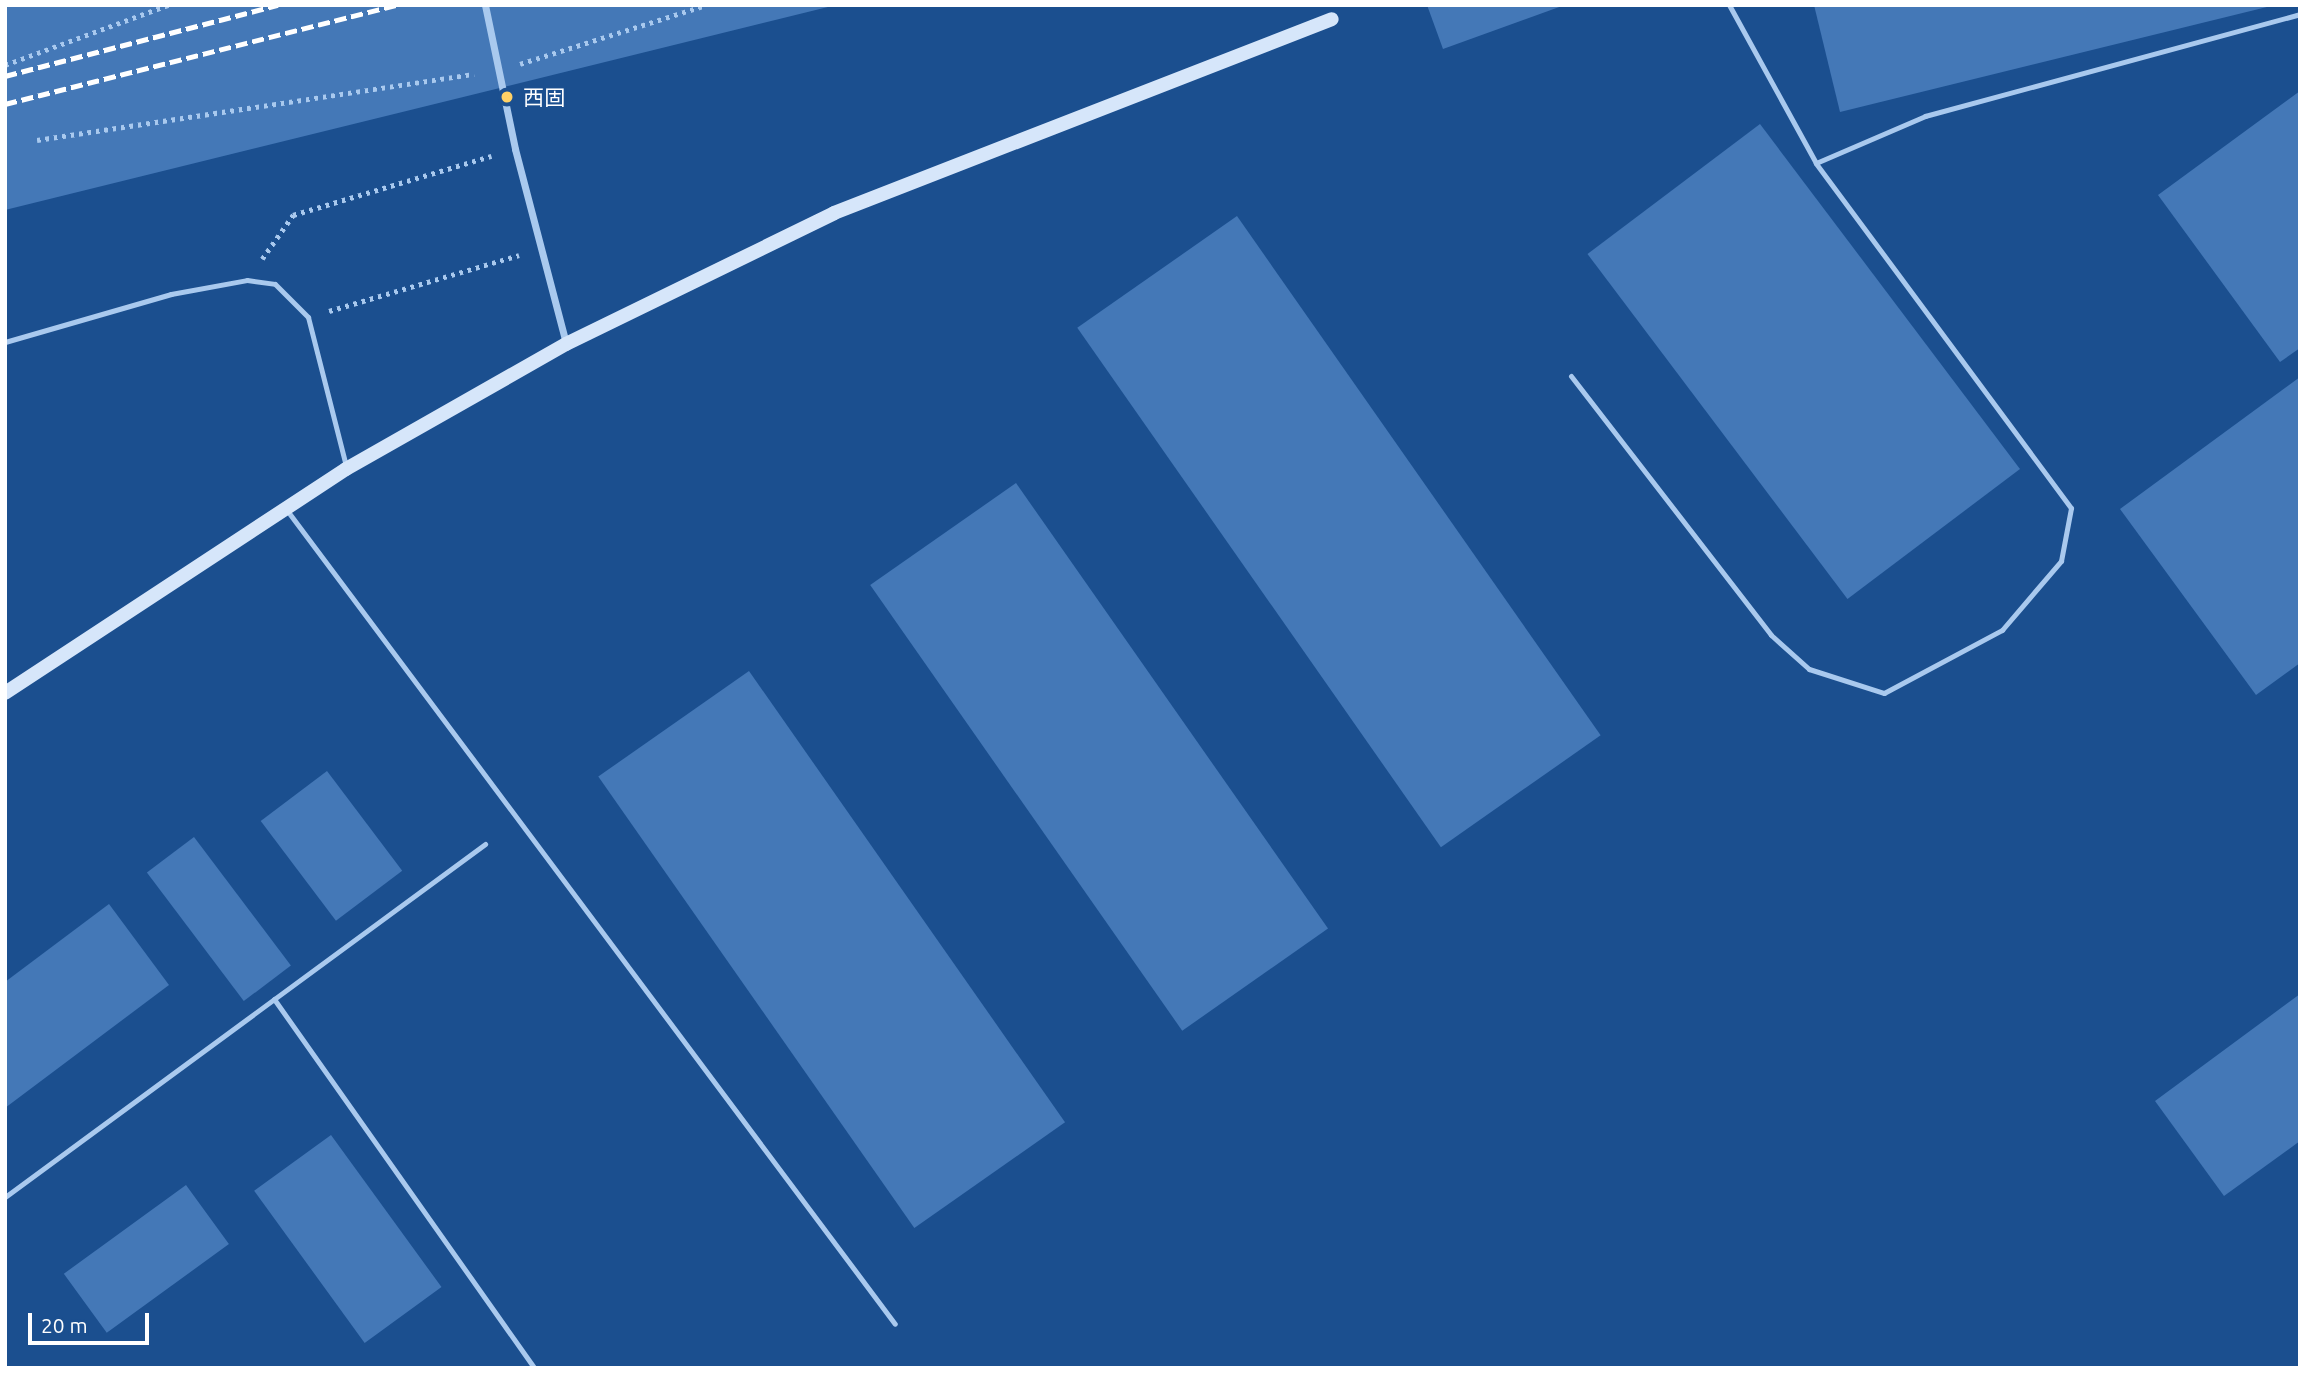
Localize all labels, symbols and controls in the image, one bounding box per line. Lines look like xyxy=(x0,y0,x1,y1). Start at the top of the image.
place label: 西固 xyxy=(523,84,565,110)
marker: 西固 xyxy=(497,87,517,107)
scale bar xyxy=(32,1300,152,1344)
text: 20 m xyxy=(41,1313,88,1337)

